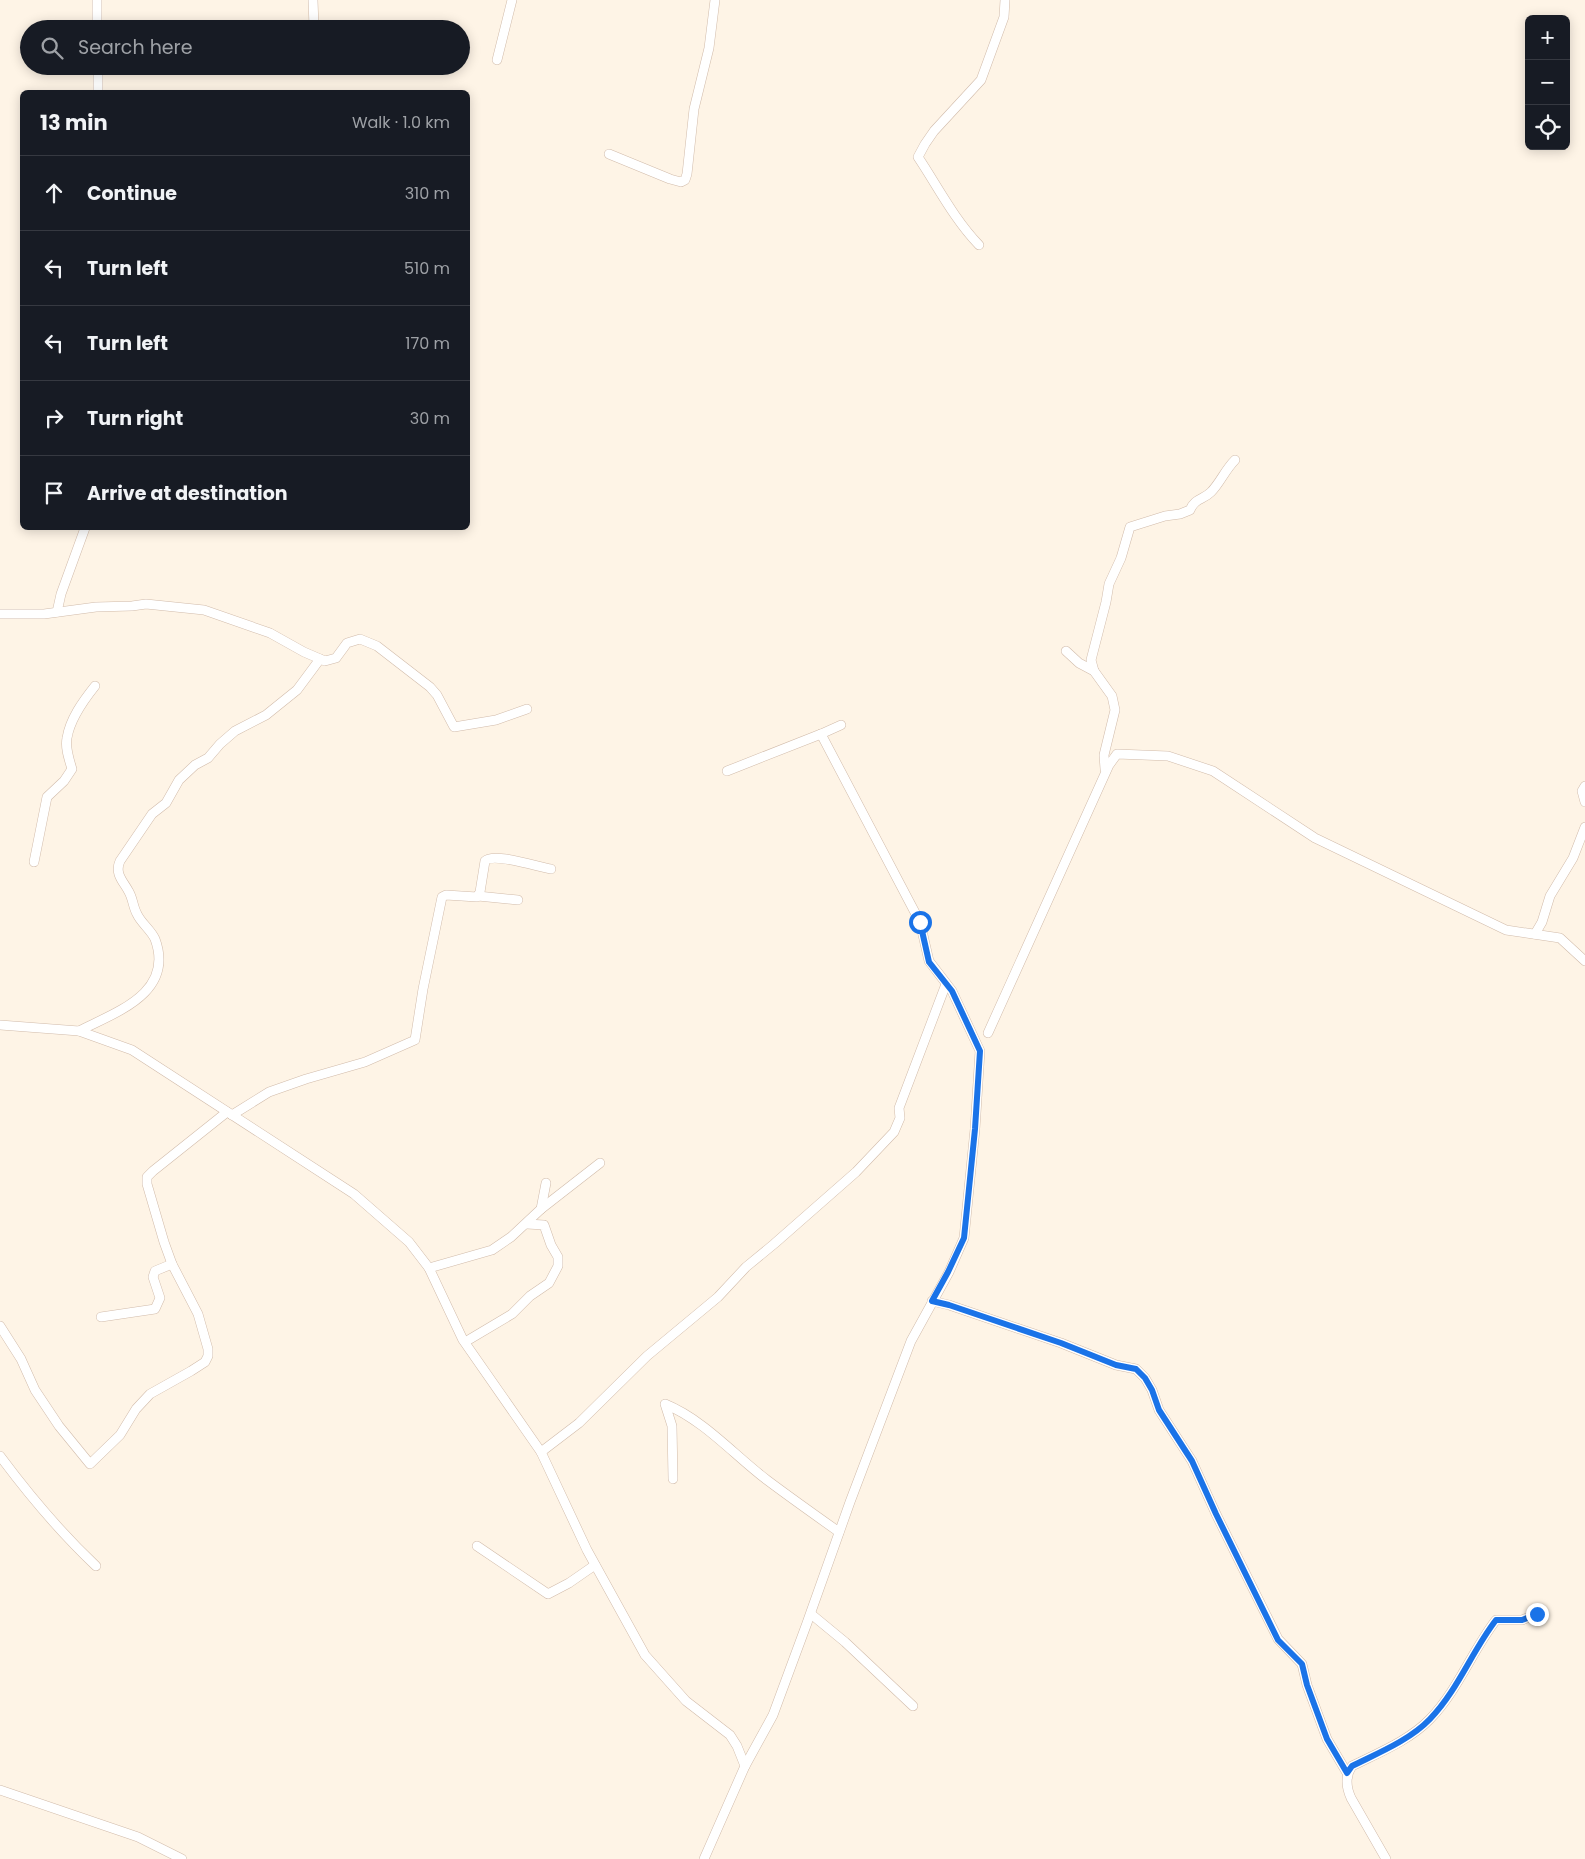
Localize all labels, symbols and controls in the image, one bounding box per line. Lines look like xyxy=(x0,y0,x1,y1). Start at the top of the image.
map controls xyxy=(1525,15,1570,150)
button: + xyxy=(1525,15,1570,60)
search box xyxy=(20,20,470,75)
icon: search xyxy=(38,34,66,62)
text: Search here xyxy=(78,34,192,61)
button: − xyxy=(1525,60,1570,105)
button: locate xyxy=(1525,105,1570,150)
text: 13 min xyxy=(40,108,108,137)
text: Walk · 1.0 km xyxy=(352,111,450,134)
icon: ahead xyxy=(40,179,68,207)
text: Continue xyxy=(87,180,177,207)
text: 310 m xyxy=(405,182,450,205)
icon: left xyxy=(40,254,68,282)
text: Turn left xyxy=(87,255,168,282)
text: 510 m xyxy=(404,257,450,280)
icon: left xyxy=(40,329,68,357)
text: Turn left xyxy=(87,330,168,357)
text: 170 m xyxy=(405,332,450,355)
icon: right xyxy=(40,404,68,432)
text: Turn right xyxy=(87,405,183,432)
text: 30 m xyxy=(410,407,450,430)
icon: arrive xyxy=(40,479,68,507)
text: Arrive at destination xyxy=(87,480,288,507)
route start xyxy=(909,911,932,934)
route end xyxy=(1526,1603,1549,1626)

